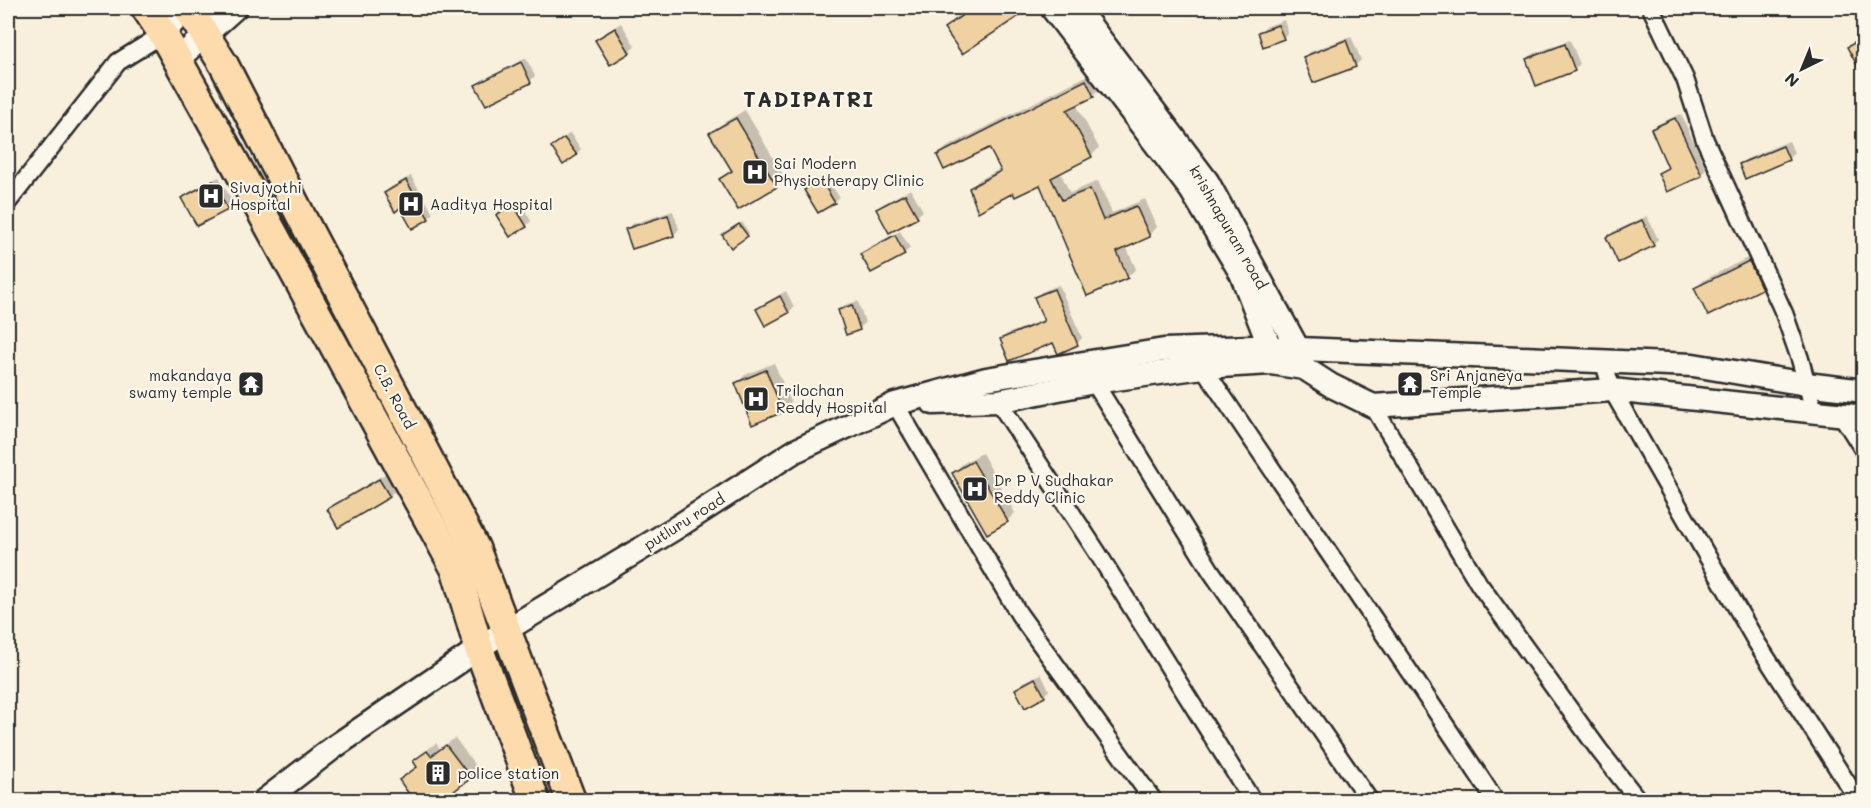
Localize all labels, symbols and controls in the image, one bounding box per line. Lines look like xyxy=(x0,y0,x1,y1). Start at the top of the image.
north arrow xyxy=(1772,39,1832,99)
text: N xyxy=(1780,69,1803,92)
district label: TADIPATRI xyxy=(743,85,875,112)
place label: Sai Modern Physiotherapy Clinic xyxy=(774,153,924,190)
hospital icon: Sai Modern Physiotherapy Clinic xyxy=(740,157,770,187)
street label: krishnapuram road xyxy=(1185,161,1273,293)
place label: Sivajyothi Hospital xyxy=(230,177,302,214)
hospital icon: Sivajyothi Hospital xyxy=(196,181,226,211)
hospital icon: Aaditya Hospital xyxy=(396,189,426,219)
place label: Aaditya Hospital xyxy=(430,194,553,214)
street label: C.B. Road xyxy=(369,360,421,432)
place label: makandaya swamy temple xyxy=(129,365,232,402)
place label: Sri Anjaneya Temple xyxy=(1430,365,1523,402)
temple icon: makandaya swamy temple xyxy=(236,369,266,399)
temple icon: Sri Anjaneya Temple xyxy=(1395,369,1425,399)
place label: Trilochan Reddy Hospital xyxy=(776,380,887,417)
hospital icon: Trilochan Reddy Hospital xyxy=(741,384,771,414)
place label: Dr P V Sudhakar Reddy Clinic xyxy=(994,470,1114,507)
hospital icon: Dr P V Sudhakar Reddy Clinic xyxy=(960,474,990,504)
street label: putluru road xyxy=(640,488,728,554)
building icon: police station xyxy=(423,758,453,788)
place label: police station xyxy=(458,763,559,783)

